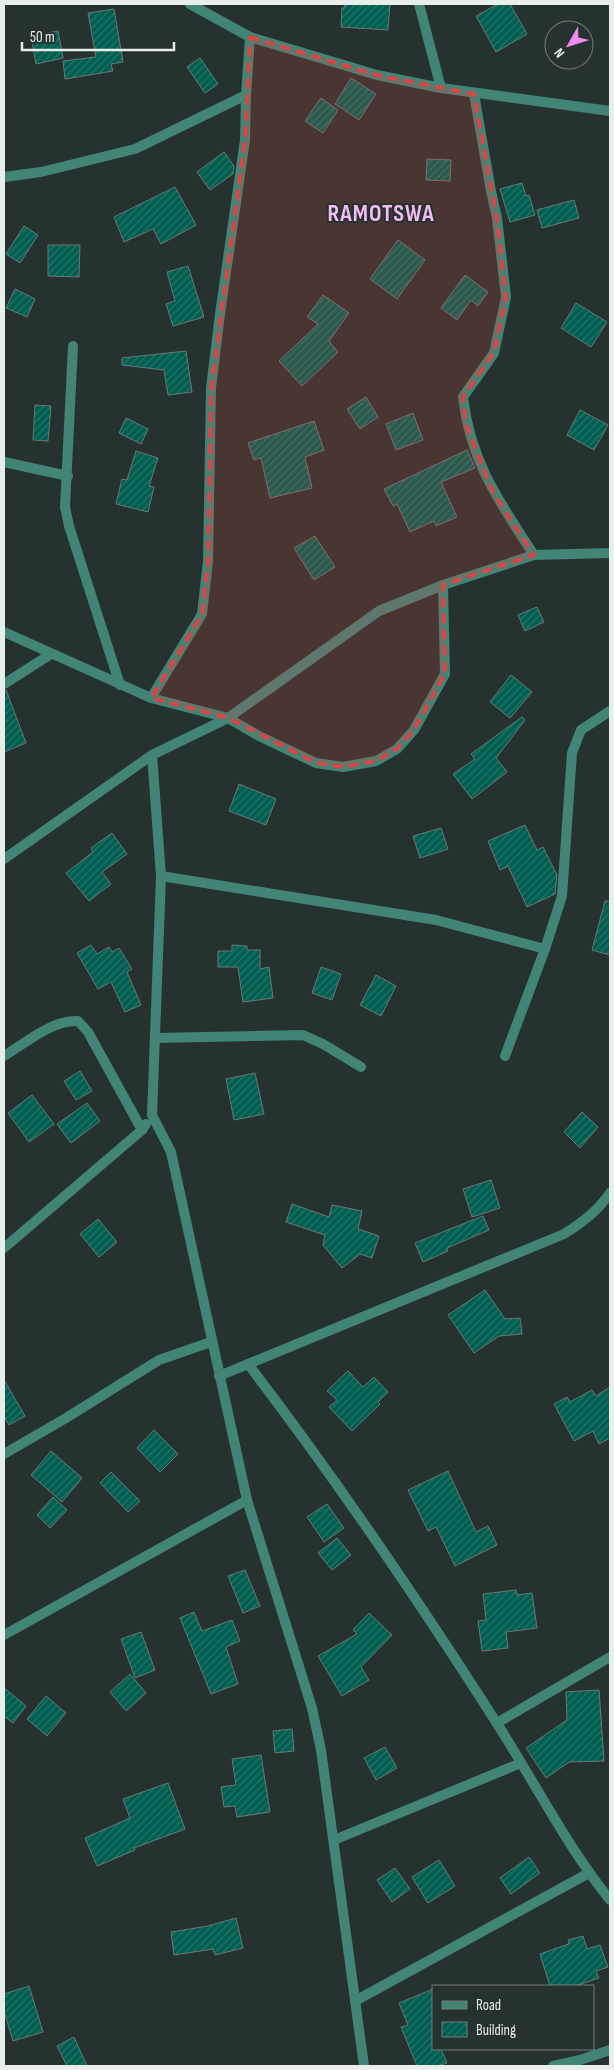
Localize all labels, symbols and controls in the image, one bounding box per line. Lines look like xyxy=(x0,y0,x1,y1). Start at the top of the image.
scale bar xyxy=(22,20,175,52)
north arrow xyxy=(544,20,594,70)
text: 50 m xyxy=(30,28,55,47)
text: N xyxy=(550,45,568,61)
district label: RAMOTSWA xyxy=(327,199,435,228)
legend xyxy=(432,1985,594,2050)
text: Road xyxy=(476,1996,501,2015)
text: Building xyxy=(476,2021,516,2040)

